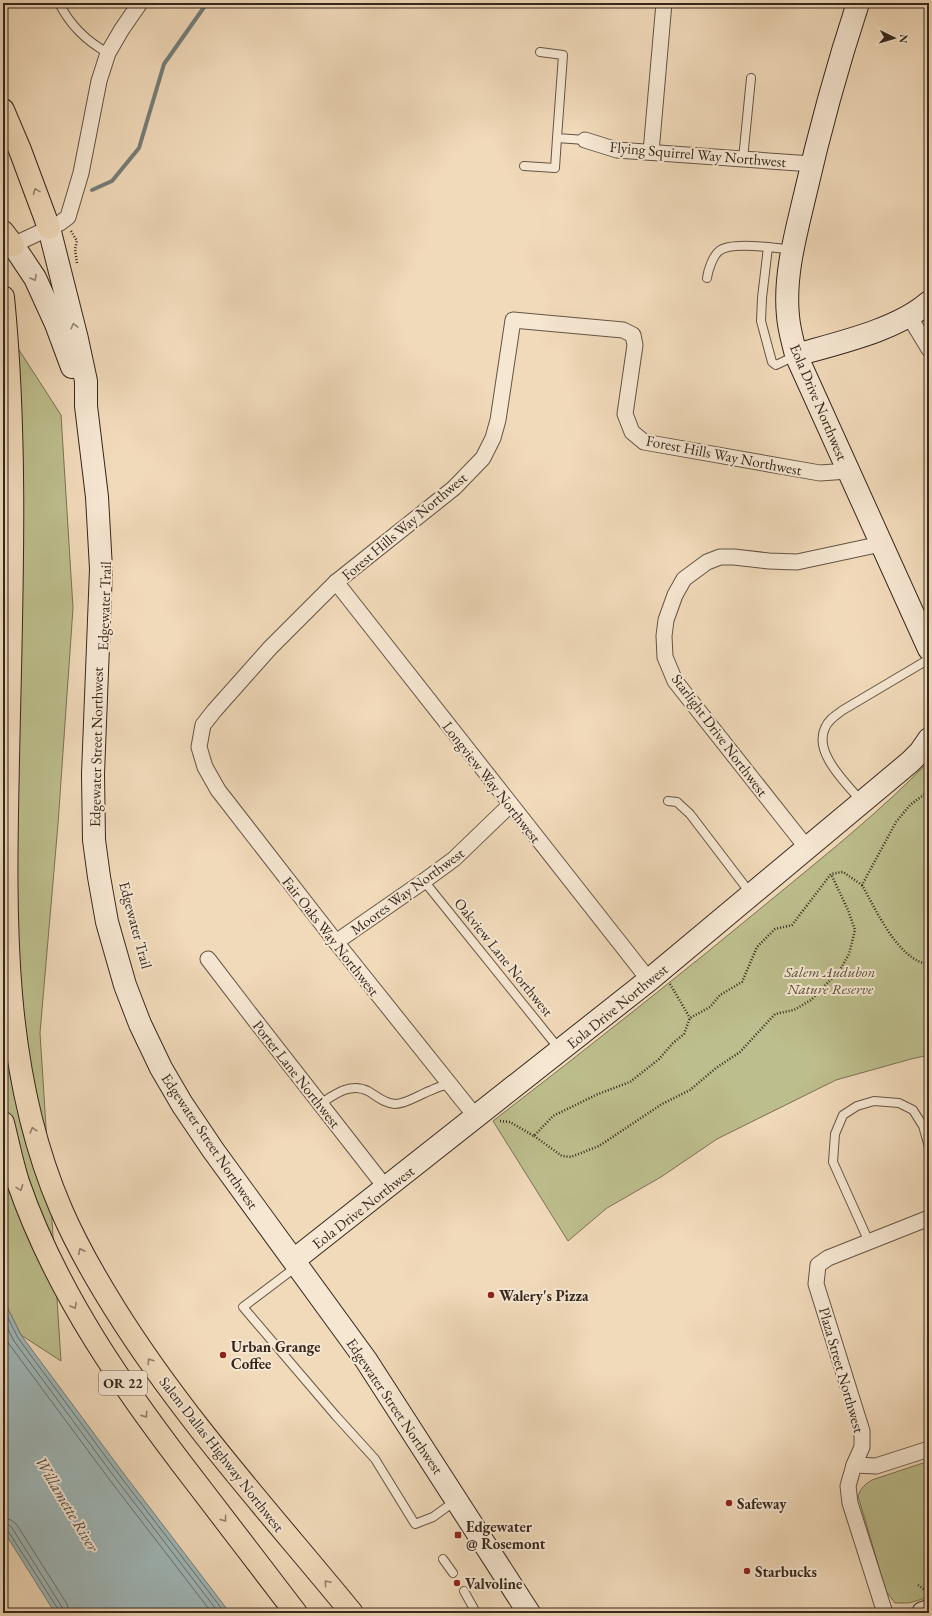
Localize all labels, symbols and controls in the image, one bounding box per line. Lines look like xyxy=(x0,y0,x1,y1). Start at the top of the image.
north arrow xyxy=(874,18,914,58)
text: N xyxy=(897,34,911,44)
street label: Flying Squirrel Way Northwest xyxy=(609,137,787,171)
one-way arrow xyxy=(33,188,41,195)
one-way arrow xyxy=(29,274,37,281)
one-way arrow xyxy=(71,323,79,329)
street label: Eola Drive Northwest xyxy=(786,341,852,463)
street label: Forest Hills Way Northwest xyxy=(645,431,804,479)
street label: Forest Hills Way Northwest xyxy=(337,468,471,584)
street label: Edgewater Trail xyxy=(93,561,115,651)
street label: Edgewater Street Northwest xyxy=(85,666,107,827)
street label: Starlight Drive Northwest xyxy=(668,670,772,800)
street label: Longview Way Northwest xyxy=(439,717,546,847)
street label: Moores Way Northwest xyxy=(346,843,468,939)
street label: Fair Oaks Way Northwest xyxy=(278,872,384,1000)
street label: Edgewater Trail xyxy=(115,879,157,971)
street label: Oakview Lane Northwest xyxy=(450,894,558,1020)
street label: Eola Drive Northwest xyxy=(563,959,672,1053)
park label: Salem Audubon Nature Reserve xyxy=(784,962,876,998)
street label: Porter Lane Northwest xyxy=(249,1016,345,1132)
street label: Edgewater Street Northwest xyxy=(157,1069,263,1213)
one-way arrow xyxy=(30,1127,38,1133)
street label: Eola Drive Northwest xyxy=(308,1161,418,1253)
one-way arrow xyxy=(16,1185,24,1192)
one-way arrow xyxy=(78,1247,86,1255)
place label: Walery's Pizza xyxy=(499,1286,589,1305)
marker: Walery's Pizza xyxy=(486,1290,496,1300)
one-way arrow xyxy=(70,1302,77,1309)
street label: Plaza Street Northwest xyxy=(815,1305,869,1435)
street label: Edgewater Street Northwest xyxy=(342,1334,448,1478)
place label: Urban Grange Coffee xyxy=(231,1337,320,1373)
marker: Urban Grange Coffee xyxy=(218,1350,228,1360)
one-way arrow xyxy=(147,1358,154,1365)
road number: OR 22 xyxy=(99,1371,147,1395)
street label: Salem Dallas Highway Northwest xyxy=(155,1372,289,1536)
one-way arrow xyxy=(140,1411,148,1418)
water label: Willamette River xyxy=(30,1453,104,1556)
place label: Safeway xyxy=(737,1494,787,1513)
marker: Safeway xyxy=(724,1498,734,1508)
one-way arrow xyxy=(219,1514,226,1521)
place label: Edgewater @ Rosemont xyxy=(466,1517,546,1553)
marker: Edgewater @ Rosemont xyxy=(453,1530,463,1540)
place label: Starbucks xyxy=(755,1562,817,1581)
marker: Starbucks xyxy=(742,1566,752,1576)
place label: Valvoline xyxy=(465,1574,522,1593)
marker: Valvoline xyxy=(452,1578,462,1588)
one-way arrow xyxy=(324,1580,331,1588)

